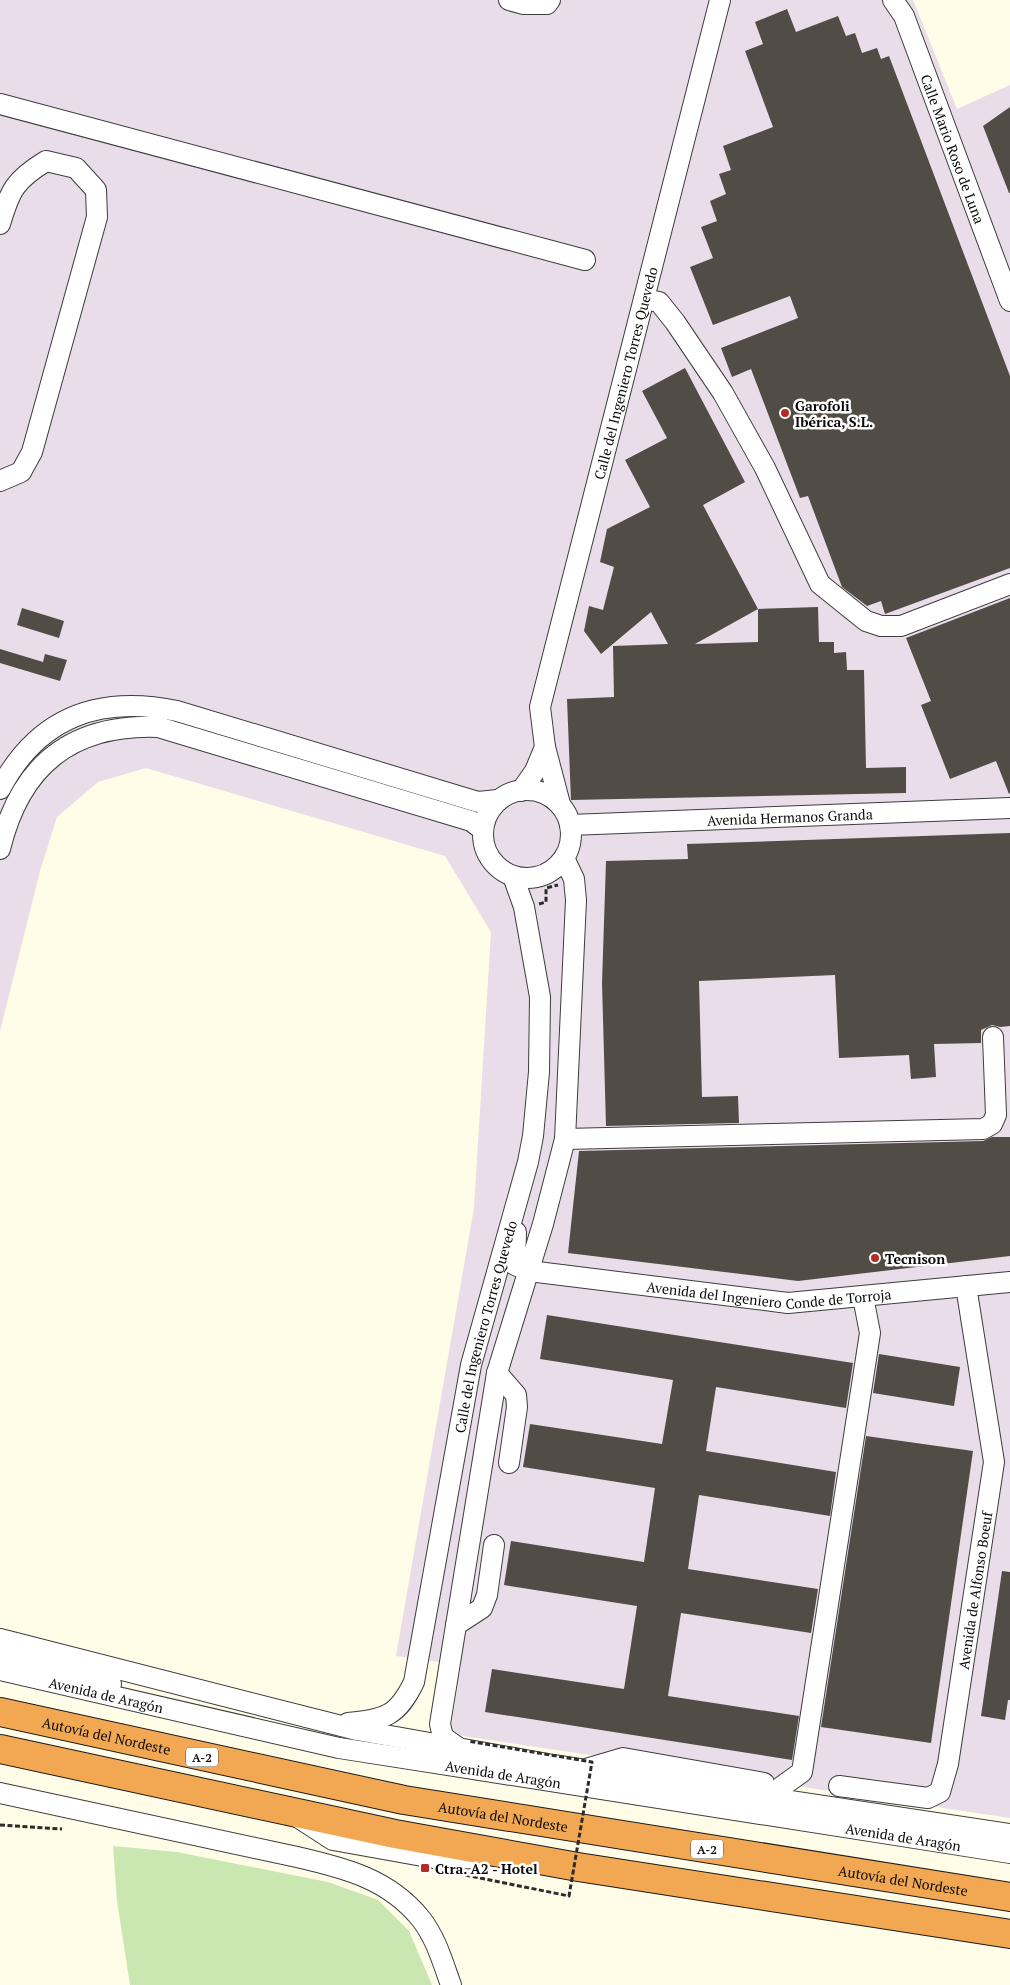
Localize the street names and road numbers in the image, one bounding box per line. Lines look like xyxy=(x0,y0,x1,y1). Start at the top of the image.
street label: Calle Mario Roso de Luna xyxy=(917,71,990,226)
street label: Calle del Ingeniero Torres Quevedo xyxy=(589,264,661,481)
street label: Avenida Hermanos Granda xyxy=(707,804,873,829)
street label: Calle del Ingeniero Torres Quevedo xyxy=(449,1218,521,1434)
street label: Avenida del Ingeniero Conde de Torroja xyxy=(646,1276,892,1313)
street label: Avenida de Alfonso Boeuf xyxy=(953,1509,996,1670)
street label: Avenida de Aragón xyxy=(47,1672,166,1717)
street label: Autovía del Nordeste xyxy=(40,1712,173,1758)
road number: A-2 xyxy=(186,1748,218,1766)
street label: Avenida de Aragón xyxy=(444,1755,563,1792)
street label: Autovía del Nordeste xyxy=(437,1796,569,1836)
street label: Avenida de Aragón xyxy=(844,1818,963,1855)
road number: A-2 xyxy=(691,1840,723,1858)
street label: Autovía del Nordeste xyxy=(837,1860,969,1900)

